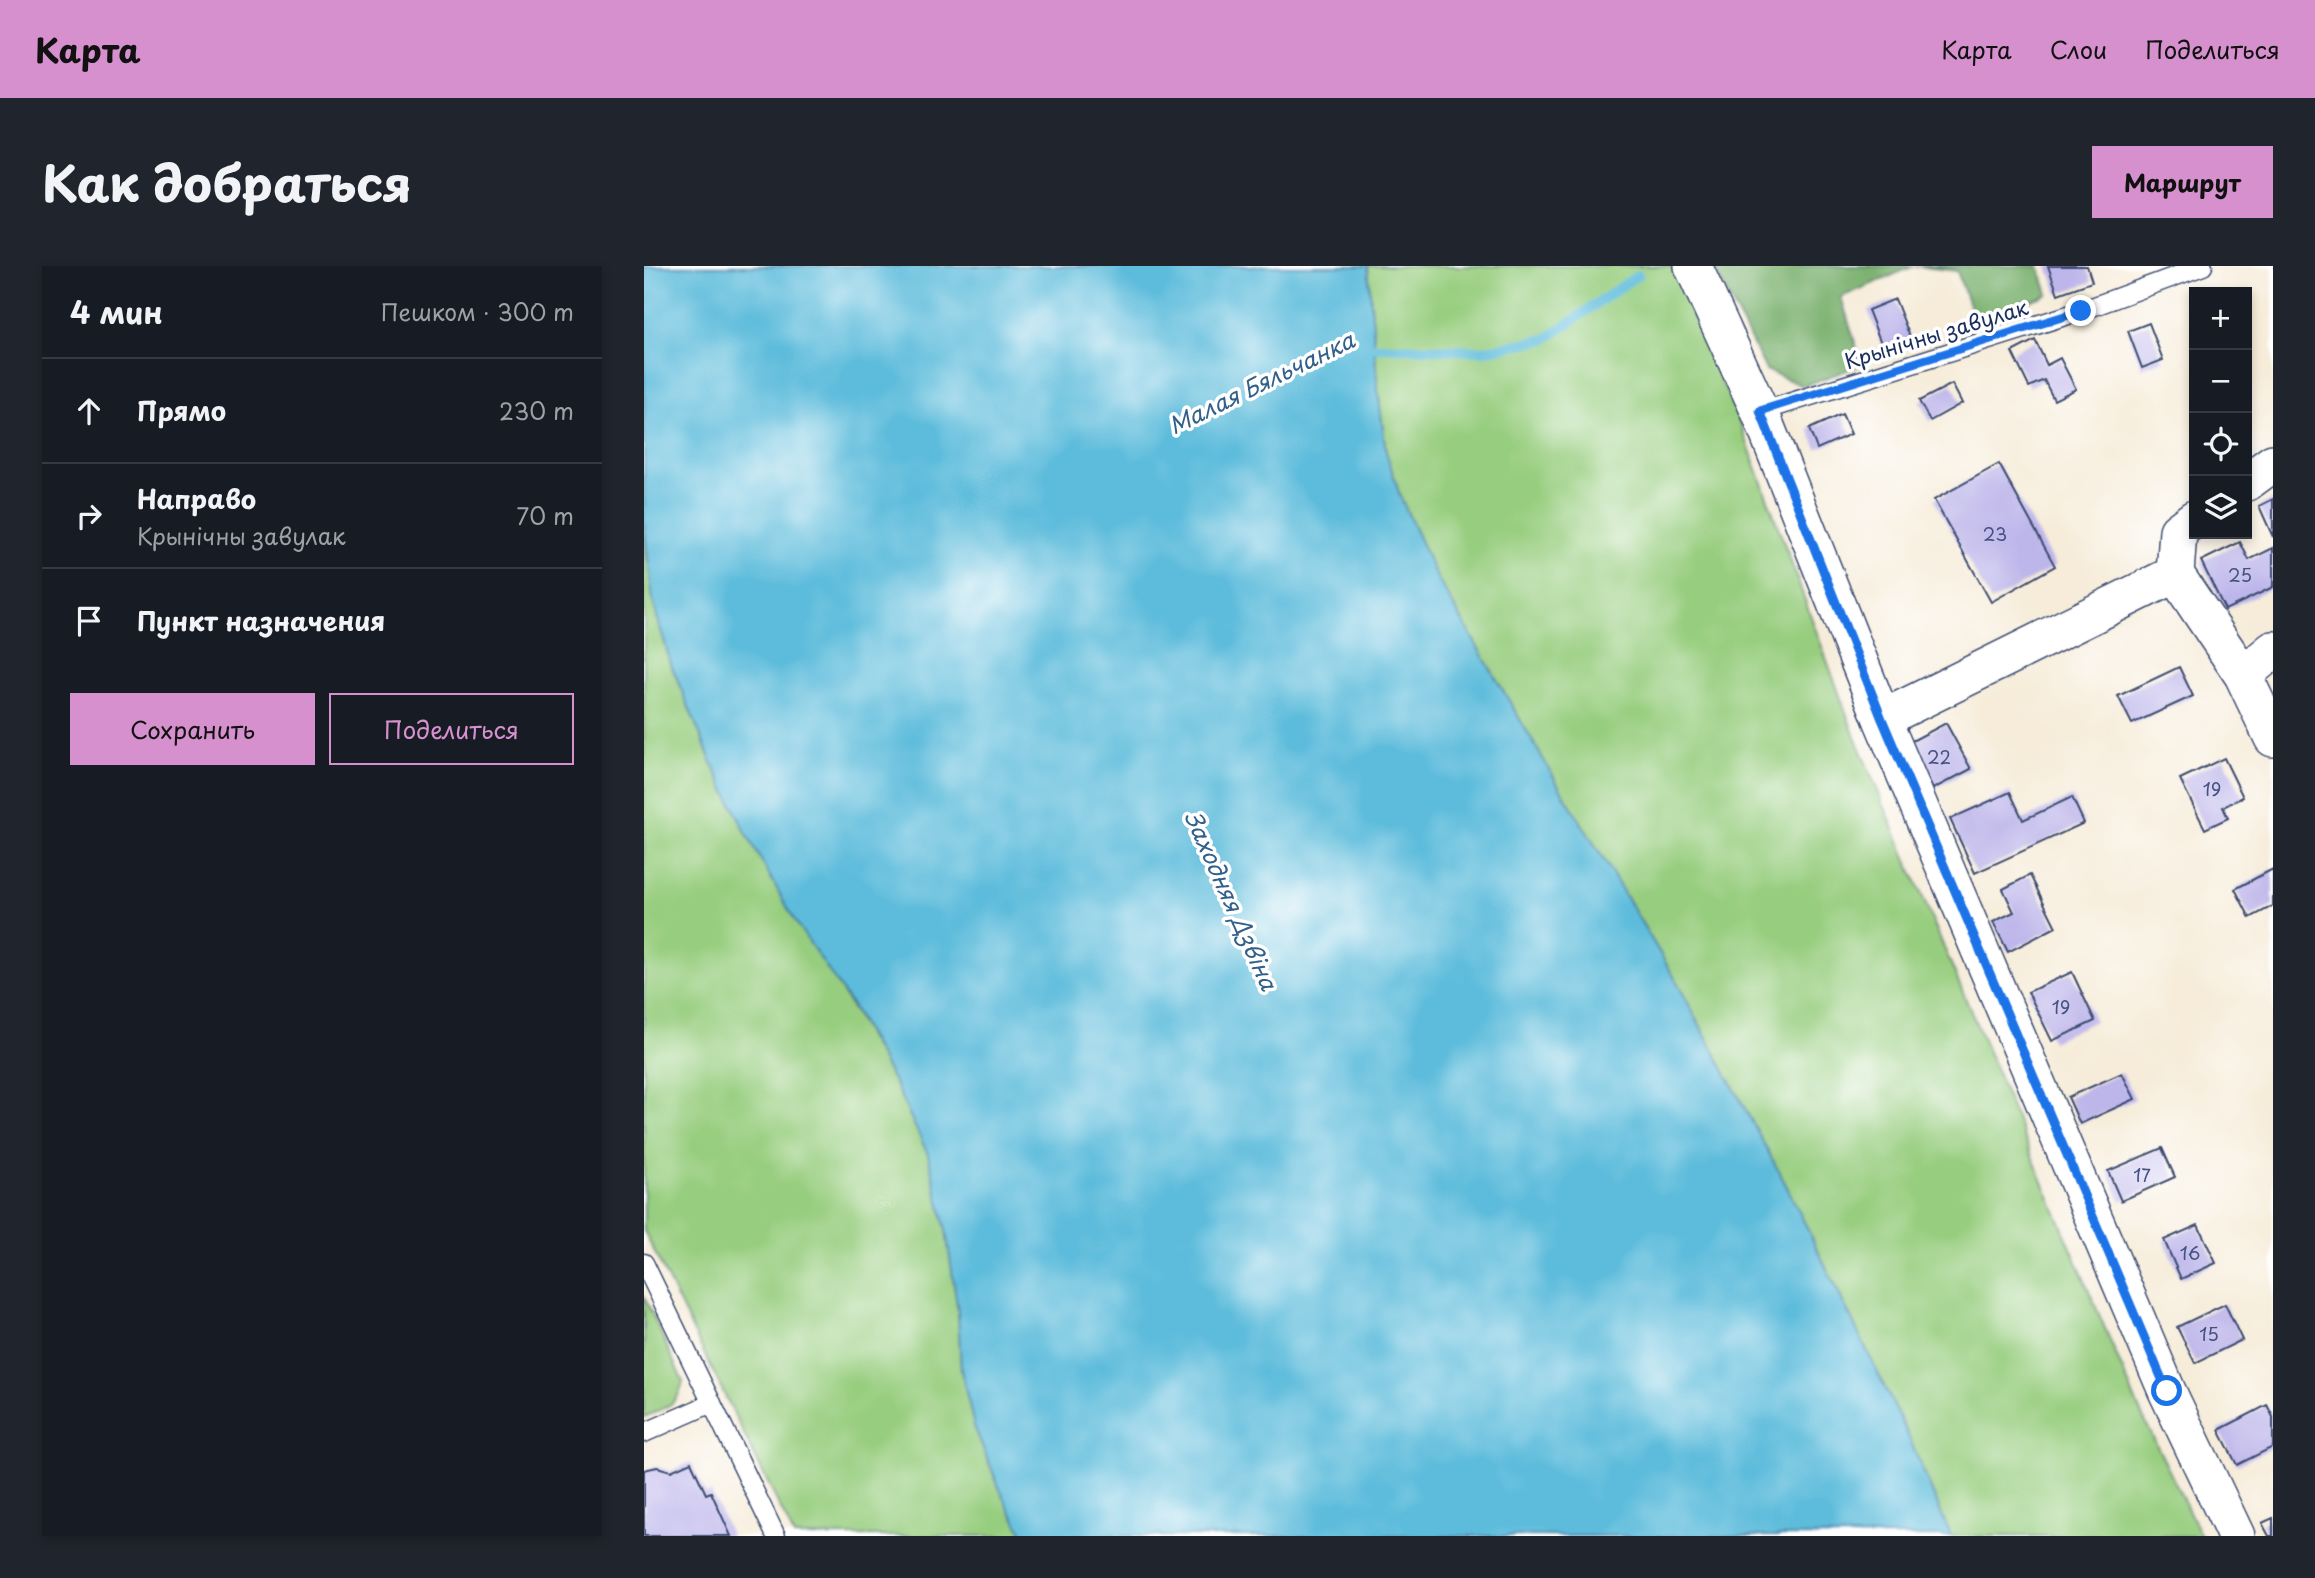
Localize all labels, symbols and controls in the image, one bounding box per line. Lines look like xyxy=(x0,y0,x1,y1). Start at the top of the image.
text: Карта xyxy=(35,24,141,74)
text: Карта xyxy=(1941,31,2012,67)
text: Слои xyxy=(2050,31,2107,67)
text: Поделиться xyxy=(2145,31,2280,67)
text: Как добраться xyxy=(42,145,412,219)
button: Маршрут xyxy=(2092,146,2273,218)
map controls xyxy=(2189,287,2252,539)
button: + xyxy=(2189,287,2252,350)
text: 4 мин xyxy=(70,289,163,334)
street label: Крынічны завулак xyxy=(1840,290,2032,376)
text: Пешком · 300 m xyxy=(381,294,574,329)
route end xyxy=(2065,295,2096,326)
water label: Малая Бяльчанка xyxy=(1162,321,1361,442)
button: − xyxy=(2189,350,2252,413)
text: Прямо xyxy=(137,391,226,430)
icon: ahead xyxy=(70,392,108,430)
text: 230 m xyxy=(499,393,574,428)
button: locate xyxy=(2189,413,2252,476)
button: layers xyxy=(2189,476,2252,539)
text: Направо xyxy=(137,479,256,518)
icon: right xyxy=(70,497,108,535)
text: 70 m xyxy=(516,498,574,533)
text: Крынічны завулак xyxy=(137,518,346,553)
house number: 23 xyxy=(1983,520,2007,547)
house number: 25 xyxy=(2228,561,2252,588)
text: Пункт назначения xyxy=(137,601,385,640)
icon: arrive xyxy=(70,602,108,640)
button: Сохранить xyxy=(70,693,315,765)
button: Поделиться xyxy=(329,693,574,765)
house number: 22 xyxy=(1927,743,1951,770)
house number: 19 xyxy=(2203,775,2221,802)
water label: Заходняя Дзвіна xyxy=(1177,805,1288,996)
house number: 19 xyxy=(2052,993,2070,1020)
house number: 17 xyxy=(2133,1161,2151,1188)
house number: 16 xyxy=(2180,1239,2200,1266)
house number: 15 xyxy=(2199,1320,2219,1347)
route start xyxy=(2151,1375,2182,1406)

